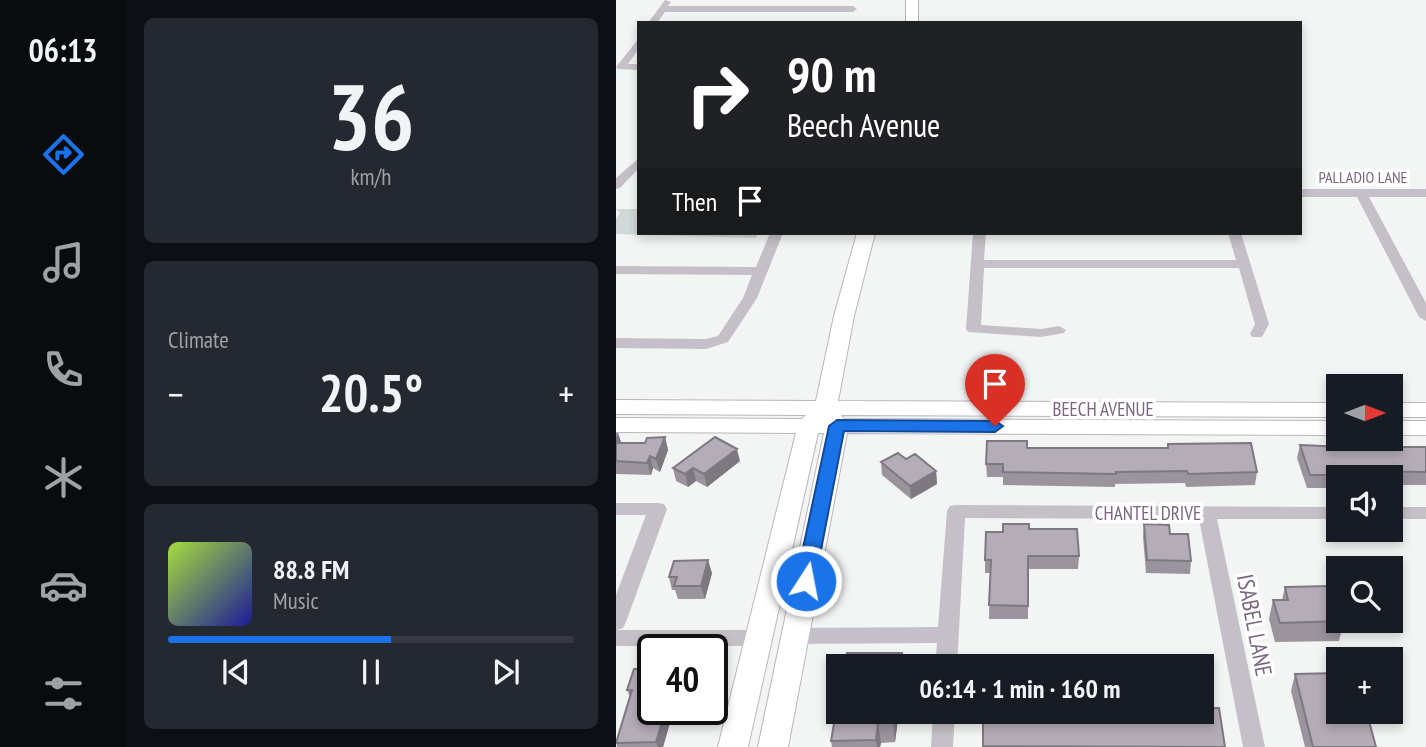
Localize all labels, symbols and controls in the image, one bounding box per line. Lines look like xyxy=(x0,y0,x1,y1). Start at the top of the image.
text: 06:13 xyxy=(28,29,98,71)
text: 90 m xyxy=(787,42,876,106)
icon: right xyxy=(672,49,763,140)
text: 36 xyxy=(328,57,415,175)
text: Beech Avenue xyxy=(787,104,940,146)
icon: directions xyxy=(39,130,88,179)
text: km/h xyxy=(351,162,391,191)
street label: PALLADIO LANE xyxy=(1319,167,1408,187)
icon: arrive xyxy=(731,182,769,220)
text: Then xyxy=(672,185,717,218)
icon: music xyxy=(39,238,88,287)
text: Climate xyxy=(168,325,229,354)
icon: phone xyxy=(39,345,88,394)
pin xyxy=(965,354,1025,426)
text: 20.5° xyxy=(319,359,423,426)
icon: arrive xyxy=(976,365,1014,403)
text: − xyxy=(168,369,184,418)
text: + xyxy=(558,369,574,418)
north arrow xyxy=(1326,374,1404,452)
map controls xyxy=(1326,374,1403,724)
street label: BEECH AVENUE xyxy=(1052,397,1154,421)
icon: climate xyxy=(39,453,88,502)
button: sound xyxy=(1326,465,1403,542)
street label: CHANTEL DRIVE xyxy=(1095,501,1201,525)
position arrow xyxy=(769,544,843,618)
text: 88.8 FM xyxy=(273,553,349,586)
button: search xyxy=(1326,556,1403,633)
icon: car xyxy=(39,561,88,610)
street label: ISABEL LANE xyxy=(1231,572,1279,678)
text: Music xyxy=(273,586,319,615)
speed limit sign: 40 xyxy=(637,634,728,725)
button: + xyxy=(1326,647,1403,724)
icon: previous xyxy=(217,653,255,691)
icon: pause xyxy=(352,653,390,691)
icon: next xyxy=(487,653,525,691)
icon: filters xyxy=(39,669,88,718)
text: 06:14 · 1 min · 160 m xyxy=(920,672,1120,705)

